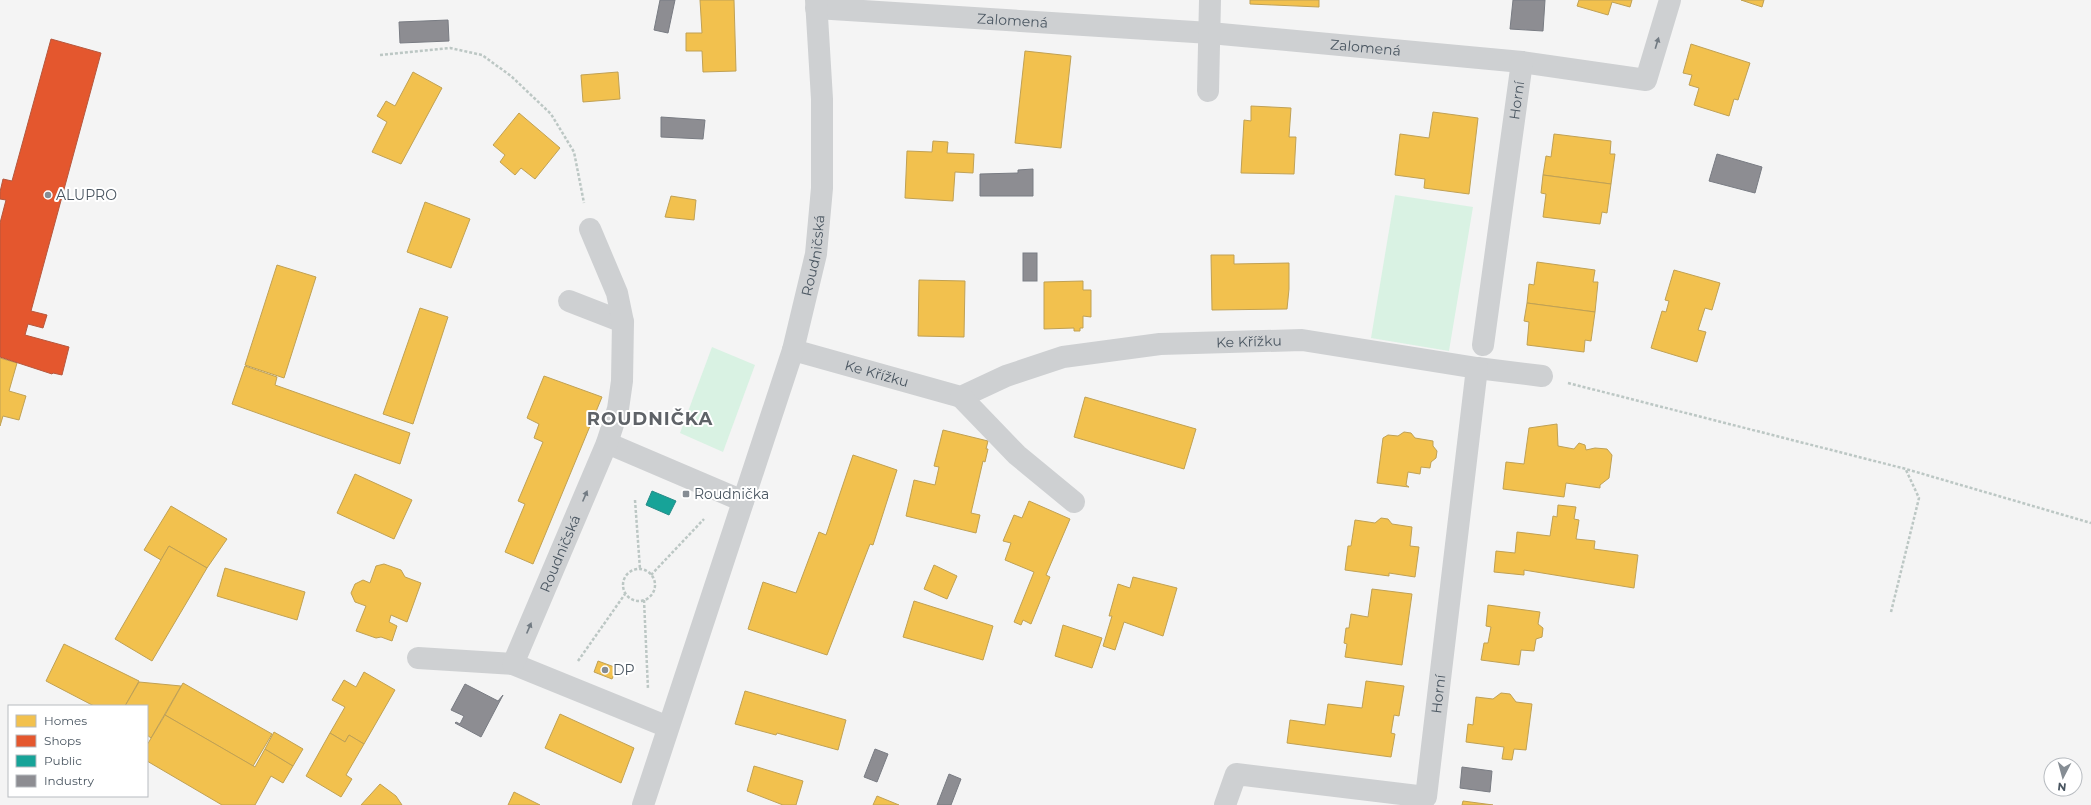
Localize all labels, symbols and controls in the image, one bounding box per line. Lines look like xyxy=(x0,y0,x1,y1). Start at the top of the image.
street label: Zalomená xyxy=(977,9,1049,32)
street label: Zalomená xyxy=(1329,35,1402,60)
one-way arrow xyxy=(1654,37,1660,49)
street label: Horní xyxy=(1505,79,1528,121)
place label: ALUPRO xyxy=(56,186,117,204)
marker: ALUPRO xyxy=(43,190,53,200)
street label: Roudničská xyxy=(797,214,829,298)
street label: Ke Křížku xyxy=(1216,332,1282,351)
street label: Ke Křížku xyxy=(843,356,911,391)
district label: ROUDNIČKA xyxy=(587,408,713,430)
place label: Roudnička xyxy=(694,485,769,503)
marker: Roudnička xyxy=(681,489,691,499)
one-way arrow xyxy=(582,490,588,501)
street label: Roudničská xyxy=(536,512,584,595)
one-way arrow xyxy=(526,622,532,634)
place label: DP xyxy=(613,661,635,679)
marker: DP xyxy=(600,665,610,675)
street label: Horní xyxy=(1427,672,1450,714)
legend xyxy=(8,705,148,797)
text: Homes xyxy=(44,713,87,728)
text: Shops xyxy=(44,733,81,748)
text: Public xyxy=(44,753,82,768)
north arrow xyxy=(2043,757,2083,797)
text: Industry xyxy=(44,773,94,788)
text: N xyxy=(2057,780,2067,794)

